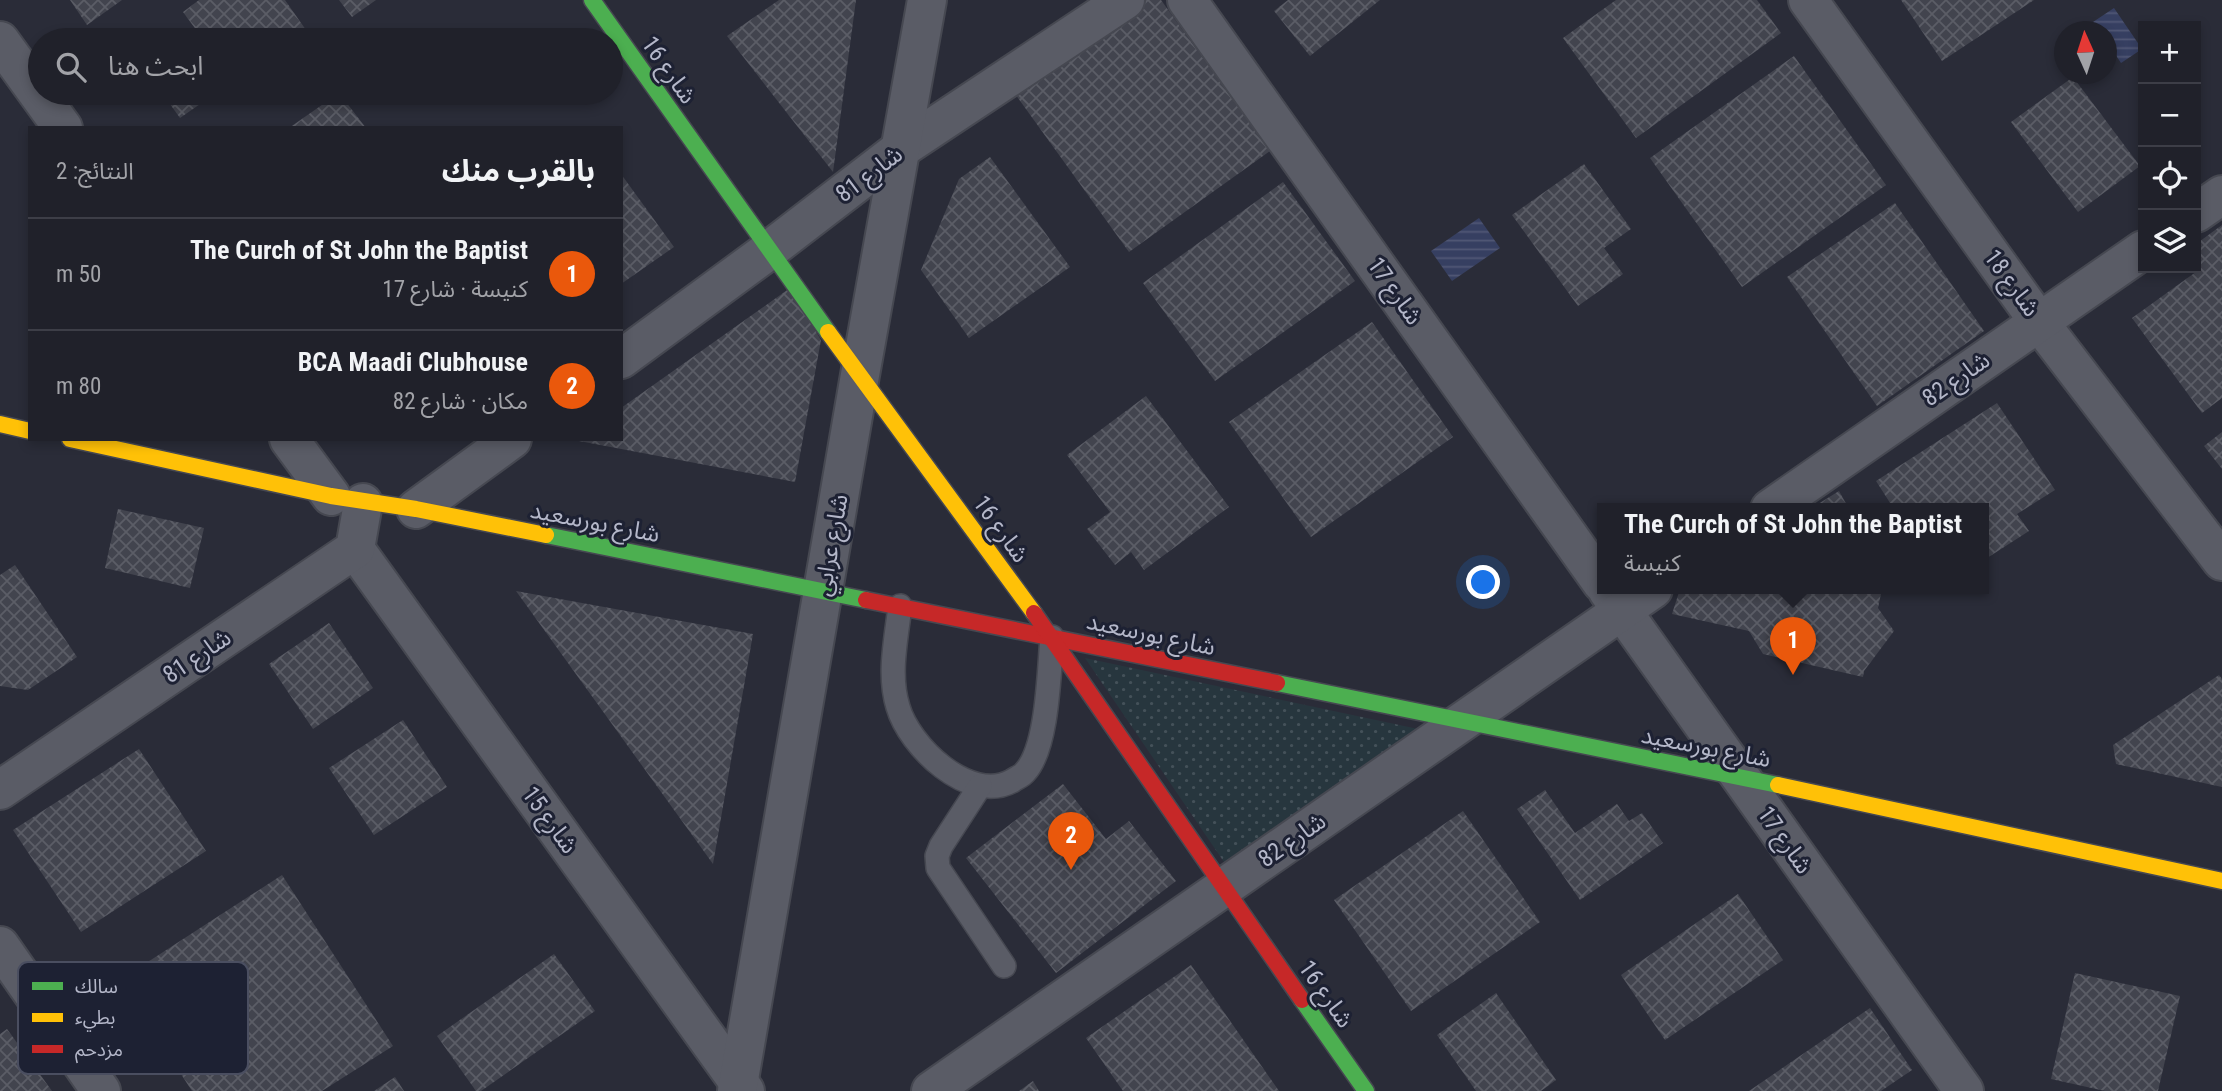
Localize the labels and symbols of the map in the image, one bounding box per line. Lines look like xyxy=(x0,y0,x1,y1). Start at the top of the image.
north arrow xyxy=(2054,21,2117,84)
street label: شارع 16 xyxy=(633,31,702,111)
street label: شارع 81 xyxy=(830,140,910,210)
street label: شارع 18 xyxy=(1976,244,2046,324)
street label: شارع 17 xyxy=(1359,252,1428,332)
street label: شارع 82 xyxy=(1917,346,1997,415)
street label: شارع 16 xyxy=(965,490,1035,570)
street label: شارع عرابي xyxy=(808,492,858,599)
street label: شارع بورسعيد xyxy=(527,496,662,551)
your location xyxy=(1466,565,1500,599)
street label: شارع بورسعيد xyxy=(1083,607,1218,664)
pin: 1 xyxy=(1770,617,1816,675)
street label: شارع 81 xyxy=(158,623,238,691)
street label: شارع بورسعيد xyxy=(1638,721,1773,776)
street label: شارع 15 xyxy=(514,781,584,861)
street label: شارع 17 xyxy=(1749,801,1818,881)
street label: شارع 82 xyxy=(1253,807,1333,876)
pin: 2 xyxy=(1048,812,1094,870)
street label: شارع 16 xyxy=(1290,955,1359,1035)
legend xyxy=(18,962,248,1074)
text: سالك xyxy=(75,975,118,998)
text: بطيء xyxy=(75,1006,115,1032)
text: مزدحم xyxy=(75,1038,123,1064)

